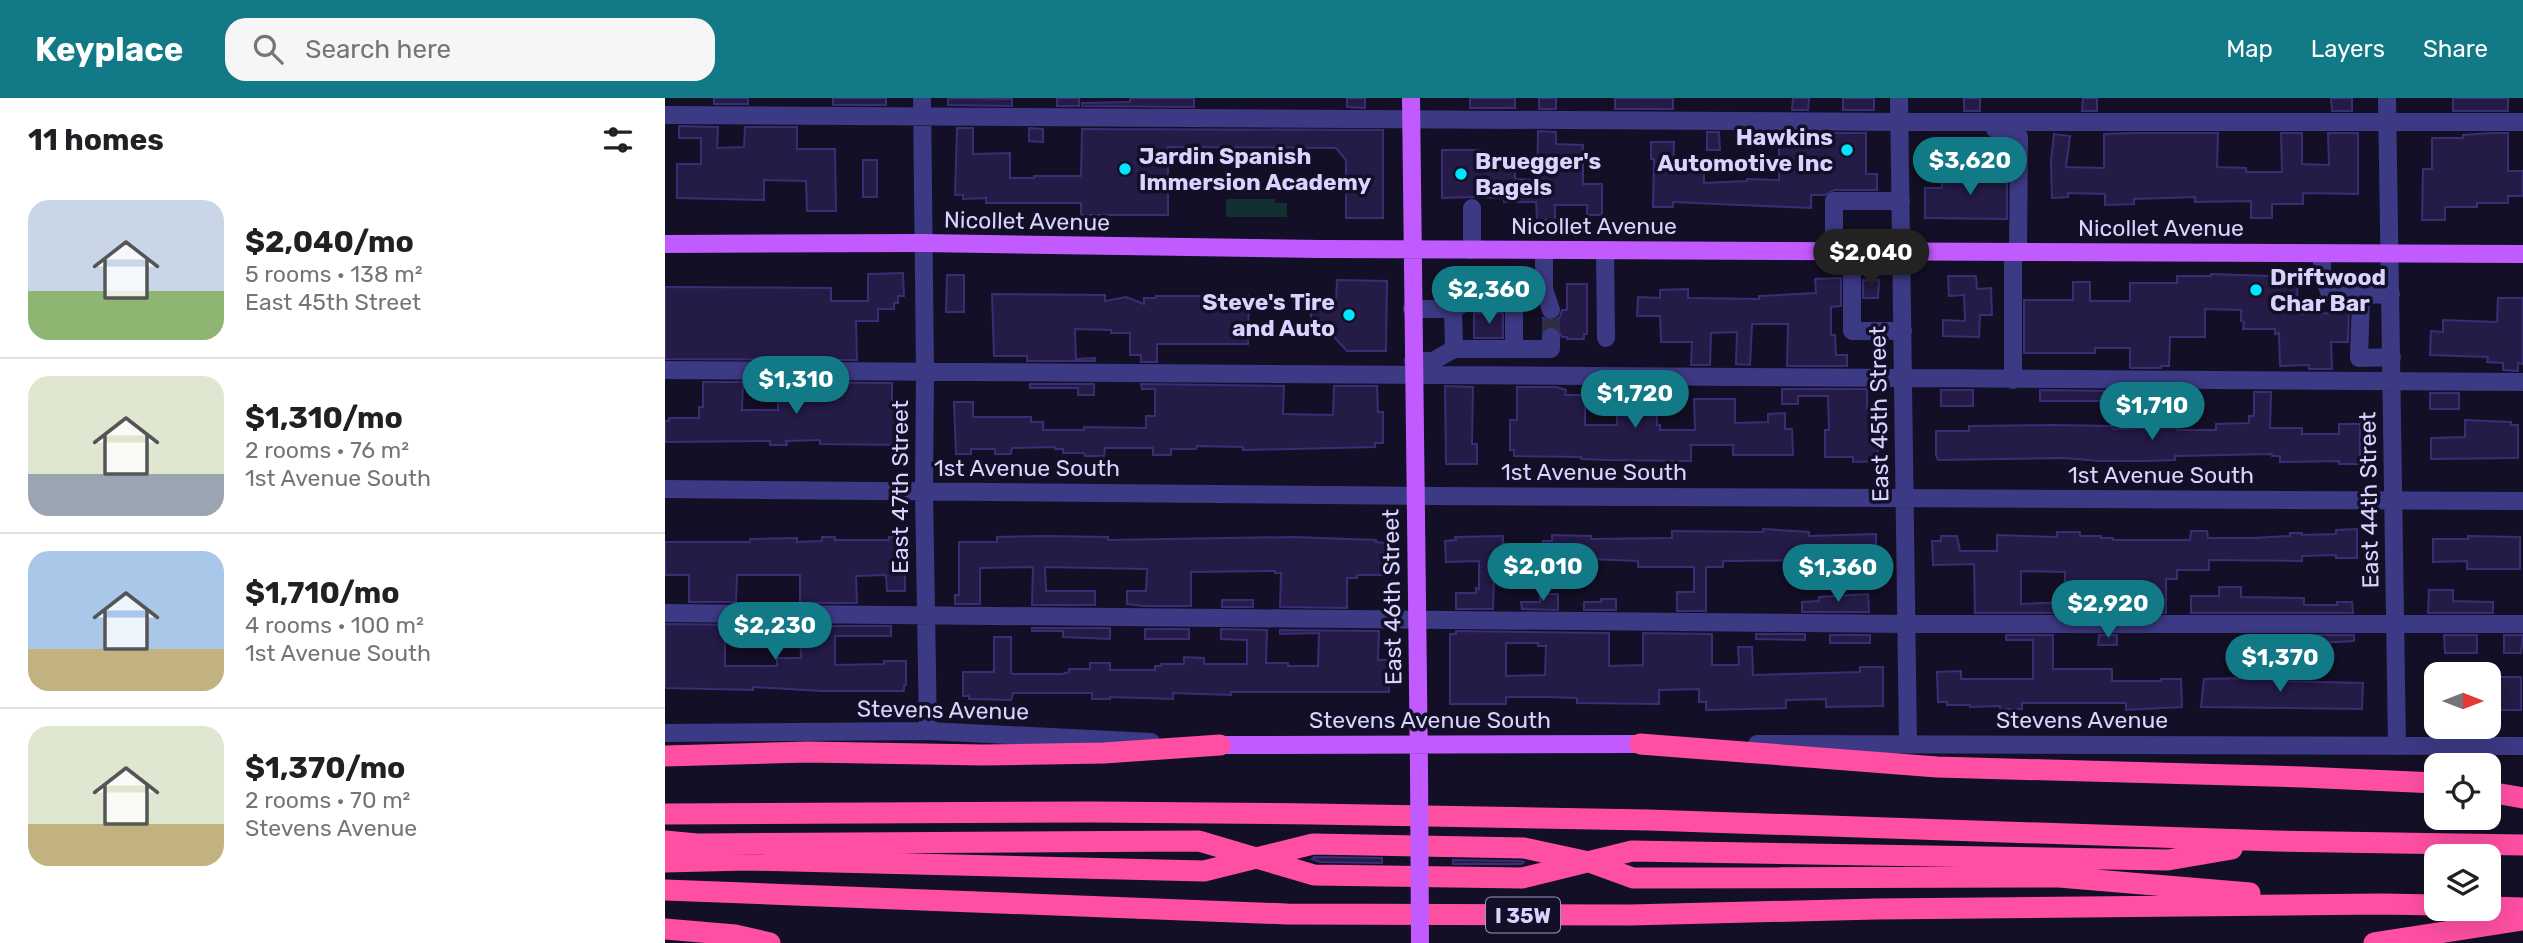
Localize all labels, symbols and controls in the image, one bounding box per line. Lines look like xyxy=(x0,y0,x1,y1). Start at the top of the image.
search box xyxy=(225,18,715,81)
text: Keyplace xyxy=(35,30,183,69)
icon: search xyxy=(249,30,287,68)
text: Search here xyxy=(305,34,451,65)
text: Map xyxy=(2226,35,2273,63)
text: Layers xyxy=(2311,35,2385,63)
text: Share xyxy=(2423,35,2488,63)
icon: filters xyxy=(599,121,637,159)
text: 11 homes xyxy=(28,122,164,158)
place label: Hawkins Automotive Inc xyxy=(1657,123,1833,177)
pin: $3,620 xyxy=(1913,138,2027,197)
place label: Jardin Spanish Immersion Academy xyxy=(1139,142,1371,196)
marker: Hawkins Automotive Inc xyxy=(1839,142,1855,158)
text: $3,620 xyxy=(1929,146,2011,174)
place label: Bruegger's Bagels xyxy=(1475,147,1601,201)
marker: Jardin Spanish Immersion Academy xyxy=(1117,161,1133,177)
marker: Bruegger's Bagels xyxy=(1453,166,1469,182)
street label: Nicollet Avenue xyxy=(944,206,1110,236)
street label: Nicollet Avenue xyxy=(1511,212,1677,240)
street label: Nicollet Avenue xyxy=(2078,214,2244,242)
text: $2,040/mo xyxy=(245,224,414,260)
icon: home xyxy=(84,228,168,312)
pin: $2,040 xyxy=(1814,230,1928,289)
text: $2,040 xyxy=(1829,238,1913,266)
text: 5 rooms · 138 m² xyxy=(245,260,422,288)
place label: Driftwood Char Bar xyxy=(2270,263,2386,317)
pin: $2,360 xyxy=(1432,266,1546,326)
text: $2,360 xyxy=(1448,275,1530,303)
marker: Driftwood Char Bar xyxy=(2248,282,2264,298)
text: East 45th Street xyxy=(245,288,421,316)
place label: Steve's Tire and Auto xyxy=(1202,288,1335,342)
marker: Steve's Tire and Auto xyxy=(1341,307,1357,323)
street label: East 45th Street xyxy=(1863,326,1895,502)
pin: $1,310 xyxy=(739,356,853,416)
text: $1,310 xyxy=(758,365,834,393)
pin: $1,720 xyxy=(1578,370,1692,430)
text: $1,720 xyxy=(1597,379,1673,407)
pin: $1,710 xyxy=(2095,382,2209,442)
text: $1,710 xyxy=(2116,391,2188,419)
text: $1,310/mo xyxy=(245,400,403,436)
street label: East 47th Street xyxy=(886,400,914,574)
icon: home xyxy=(84,404,168,488)
street label: East 44th Street xyxy=(2353,411,2385,589)
text: 2 rooms · 76 m² xyxy=(245,436,409,464)
street label: 1st Avenue South xyxy=(934,454,1120,482)
street label: 1st Avenue South xyxy=(1501,458,1687,486)
street label: 1st Avenue South xyxy=(2068,461,2254,489)
text: 1st Avenue South xyxy=(245,464,431,492)
street label: East 46th Street xyxy=(1376,509,1408,685)
pin: $2,010 xyxy=(1486,544,1600,603)
pin: $1,360 xyxy=(1781,545,1895,604)
text: $2,010 xyxy=(1503,552,1583,580)
text: $1,360 xyxy=(1799,553,1877,581)
text: $1,710/mo xyxy=(245,575,400,611)
icon: home xyxy=(84,579,168,663)
pin: $2,920 xyxy=(2051,580,2165,640)
text: $2,920 xyxy=(2067,589,2149,617)
pin: $2,230 xyxy=(718,602,832,662)
text: 4 rooms · 100 m² xyxy=(245,611,424,639)
text: $2,230 xyxy=(734,611,816,639)
pin: $1,370 xyxy=(2223,634,2337,694)
text: 1st Avenue South xyxy=(245,639,431,667)
text: $1,370 xyxy=(2241,643,2319,671)
north arrow xyxy=(2424,662,2501,738)
map controls xyxy=(2424,662,2501,921)
street label: Stevens Avenue xyxy=(857,694,1029,726)
street label: Stevens Avenue South xyxy=(1309,706,1551,734)
street label: Stevens Avenue xyxy=(1996,706,2168,734)
text: $1,370/mo xyxy=(245,750,405,786)
button: locate xyxy=(2424,753,2501,830)
icon: home xyxy=(84,754,168,838)
text: 2 rooms · 70 m² xyxy=(245,786,410,814)
text: Stevens Avenue xyxy=(245,814,417,842)
button: layers xyxy=(2424,844,2501,921)
road number: I 35W xyxy=(1486,898,1560,932)

